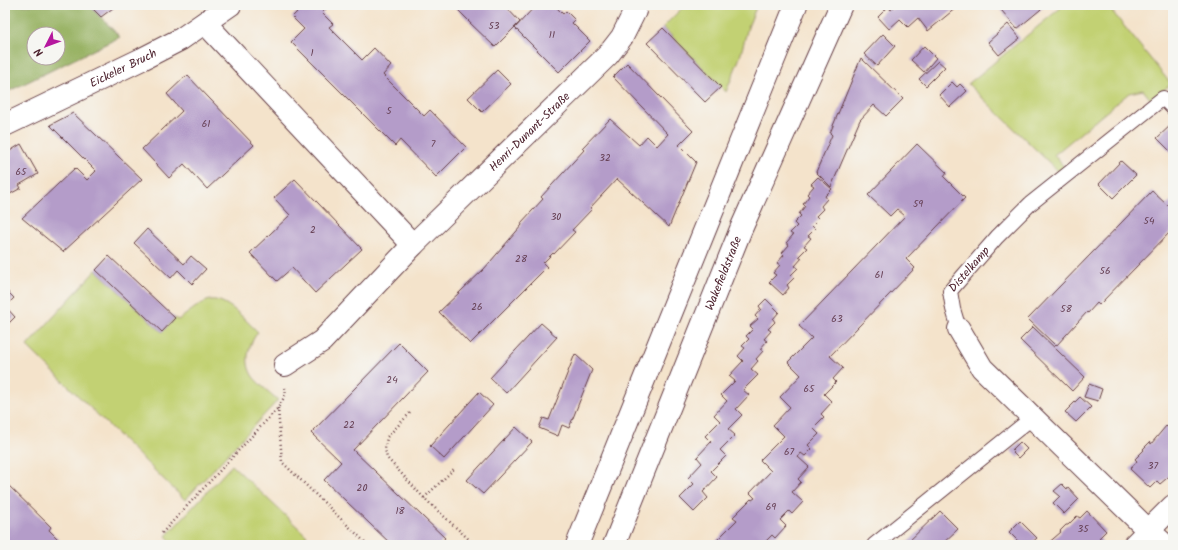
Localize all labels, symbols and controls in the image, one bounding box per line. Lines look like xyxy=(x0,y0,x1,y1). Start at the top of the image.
house number: 53 xyxy=(488,18,500,34)
north arrow xyxy=(26,26,66,66)
house number: 11 xyxy=(549,27,555,43)
text: N xyxy=(30,43,48,61)
street label: Eickeler Bruch xyxy=(86,44,160,93)
house number: 1 xyxy=(310,45,314,61)
street label: Henri-Dunant-Straße xyxy=(485,87,575,176)
house number: 5 xyxy=(386,103,392,119)
house number: 61 xyxy=(202,116,210,132)
house number: 7 xyxy=(431,136,436,152)
house number: 32 xyxy=(599,150,611,166)
house number: 65 xyxy=(16,164,27,180)
house number: 59 xyxy=(913,196,923,212)
house number: 30 xyxy=(551,209,561,225)
house number: 54 xyxy=(1144,213,1155,229)
house number: 2 xyxy=(310,222,316,238)
street label: Wakefieldstraße xyxy=(700,233,747,313)
street label: Distelkamp xyxy=(944,242,995,297)
house number: 28 xyxy=(515,251,528,267)
house number: 56 xyxy=(1100,263,1110,279)
house number: 61 xyxy=(875,267,883,283)
house number: 26 xyxy=(471,299,483,315)
house number: 58 xyxy=(1060,301,1073,317)
house number: 63 xyxy=(831,311,843,327)
house number: 24 xyxy=(386,372,398,388)
house number: 65 xyxy=(804,381,815,397)
house number: 22 xyxy=(343,417,355,433)
house number: 67 xyxy=(784,444,794,460)
house number: 37 xyxy=(1148,458,1159,474)
house number: 20 xyxy=(357,480,367,496)
house number: 69 xyxy=(766,499,776,515)
house number: 18 xyxy=(395,503,406,519)
house number: 35 xyxy=(1077,521,1089,537)

